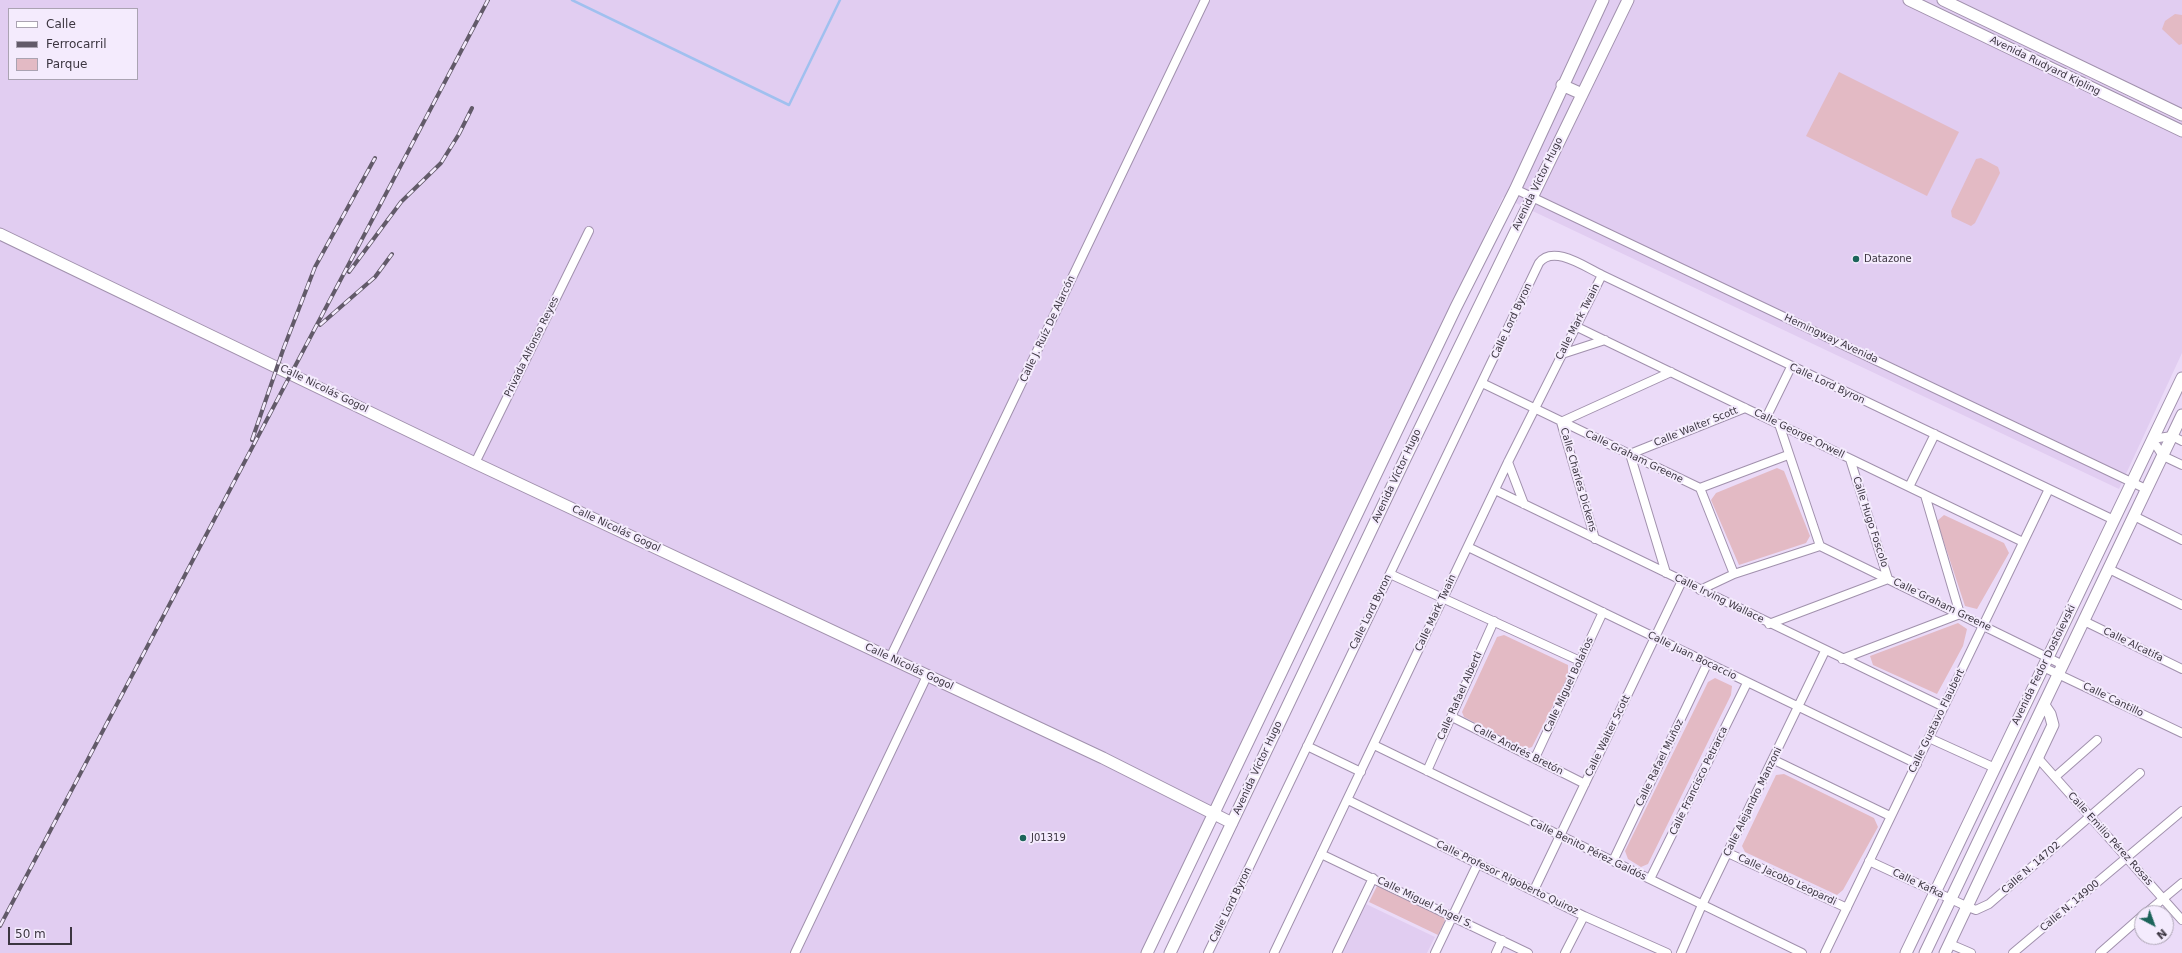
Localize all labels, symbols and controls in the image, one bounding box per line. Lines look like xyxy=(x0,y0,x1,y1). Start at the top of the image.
legend xyxy=(8,8,138,80)
text: Calle xyxy=(46,17,76,31)
street label: Avenida Rudyard Kipling xyxy=(1988,34,2102,98)
text: Ferrocarril xyxy=(46,37,107,51)
text: Parque xyxy=(46,57,87,71)
street label: Avenida Víctor Hugo xyxy=(1510,136,1566,232)
place label: Datazone xyxy=(1864,253,1912,265)
marker: Datazone xyxy=(1851,254,1861,264)
street label: Calle J. Ruíz De Alarcón xyxy=(1018,274,1078,384)
street label: Calle Lord Byron xyxy=(1489,281,1535,361)
street label: Calle Mark Twain xyxy=(1554,282,1602,362)
street label: Privada Alfonso Reyes xyxy=(502,295,562,399)
street label: Hemingway Avenida xyxy=(1782,312,1880,366)
street label: Calle Lord Byron xyxy=(1787,361,1867,407)
street label: Calle Nicolás Gogol xyxy=(278,363,370,415)
street label: Calle Walter Scott xyxy=(1652,405,1740,449)
street label: Calle George Orwell xyxy=(1752,407,1846,461)
street label: Calle Charles Dickens xyxy=(1557,426,1599,534)
street label: Avenida Víctor Hugo xyxy=(1370,427,1424,525)
street label: Calle Graham Greene xyxy=(1583,428,1685,486)
street label: Calle Hugo Foscolo xyxy=(1850,475,1890,569)
street label: Calle Nicolás Gogol xyxy=(570,503,662,555)
street label: Calle Lord Byron xyxy=(1348,572,1394,652)
street label: Calle Irving Wallace xyxy=(1672,572,1766,626)
street label: Calle Mark Twain xyxy=(1413,573,1459,653)
street label: Calle Graham Greene xyxy=(1891,576,1993,634)
street label: Avenida Fedor Dostoievski xyxy=(2010,603,2078,727)
street label: Calle Alcatifa xyxy=(2101,625,2165,665)
street label: Calle Juan Bocaccio xyxy=(1646,629,1738,683)
street label: Calle Miguel Bolaños xyxy=(1542,635,1596,735)
street label: Calle Nicolás Gogol xyxy=(863,641,955,693)
street label: Calle Rafael Alberti xyxy=(1435,650,1485,742)
street label: Calle Gustavo Flaubert xyxy=(1907,667,1967,775)
street label: Calle Cantillo xyxy=(2081,680,2145,720)
street label: Calle Walter Scott xyxy=(1583,693,1633,779)
street label: Calle Rafael Muñoz xyxy=(1634,718,1686,808)
street label: Avenida Víctor Hugo xyxy=(1231,719,1285,817)
street label: Calle Andrés Bretón xyxy=(1471,722,1565,778)
street label: Calle Francisco Petrarca xyxy=(1667,725,1731,837)
street label: Calle Alejandro Manzoni xyxy=(1721,745,1785,859)
street label: Calle Emilio Pérez Rosas xyxy=(2065,790,2155,888)
street label: Calle Benito Pérez Galdós xyxy=(1528,817,1648,883)
place label: J01319 xyxy=(1031,832,1066,844)
marker: J01319 xyxy=(1018,833,1028,843)
street label: Calle Profesor Rigoberto Quiroz xyxy=(1434,838,1580,918)
street label: Calle N. 14702 xyxy=(1999,839,2063,897)
street label: Calle Jacobo Leopardi xyxy=(1736,852,1838,908)
street label: Calle Lord Byron xyxy=(1208,865,1254,945)
street label: Calle Kafka xyxy=(1890,867,1946,901)
street label: Calle Miguel Ángel S. xyxy=(1375,875,1475,931)
street label: Calle N. 14900 xyxy=(2038,878,2102,934)
north arrow xyxy=(2134,905,2174,945)
scale bar xyxy=(10,919,74,945)
text: N xyxy=(2154,926,2169,942)
text: 50 m xyxy=(15,927,46,941)

